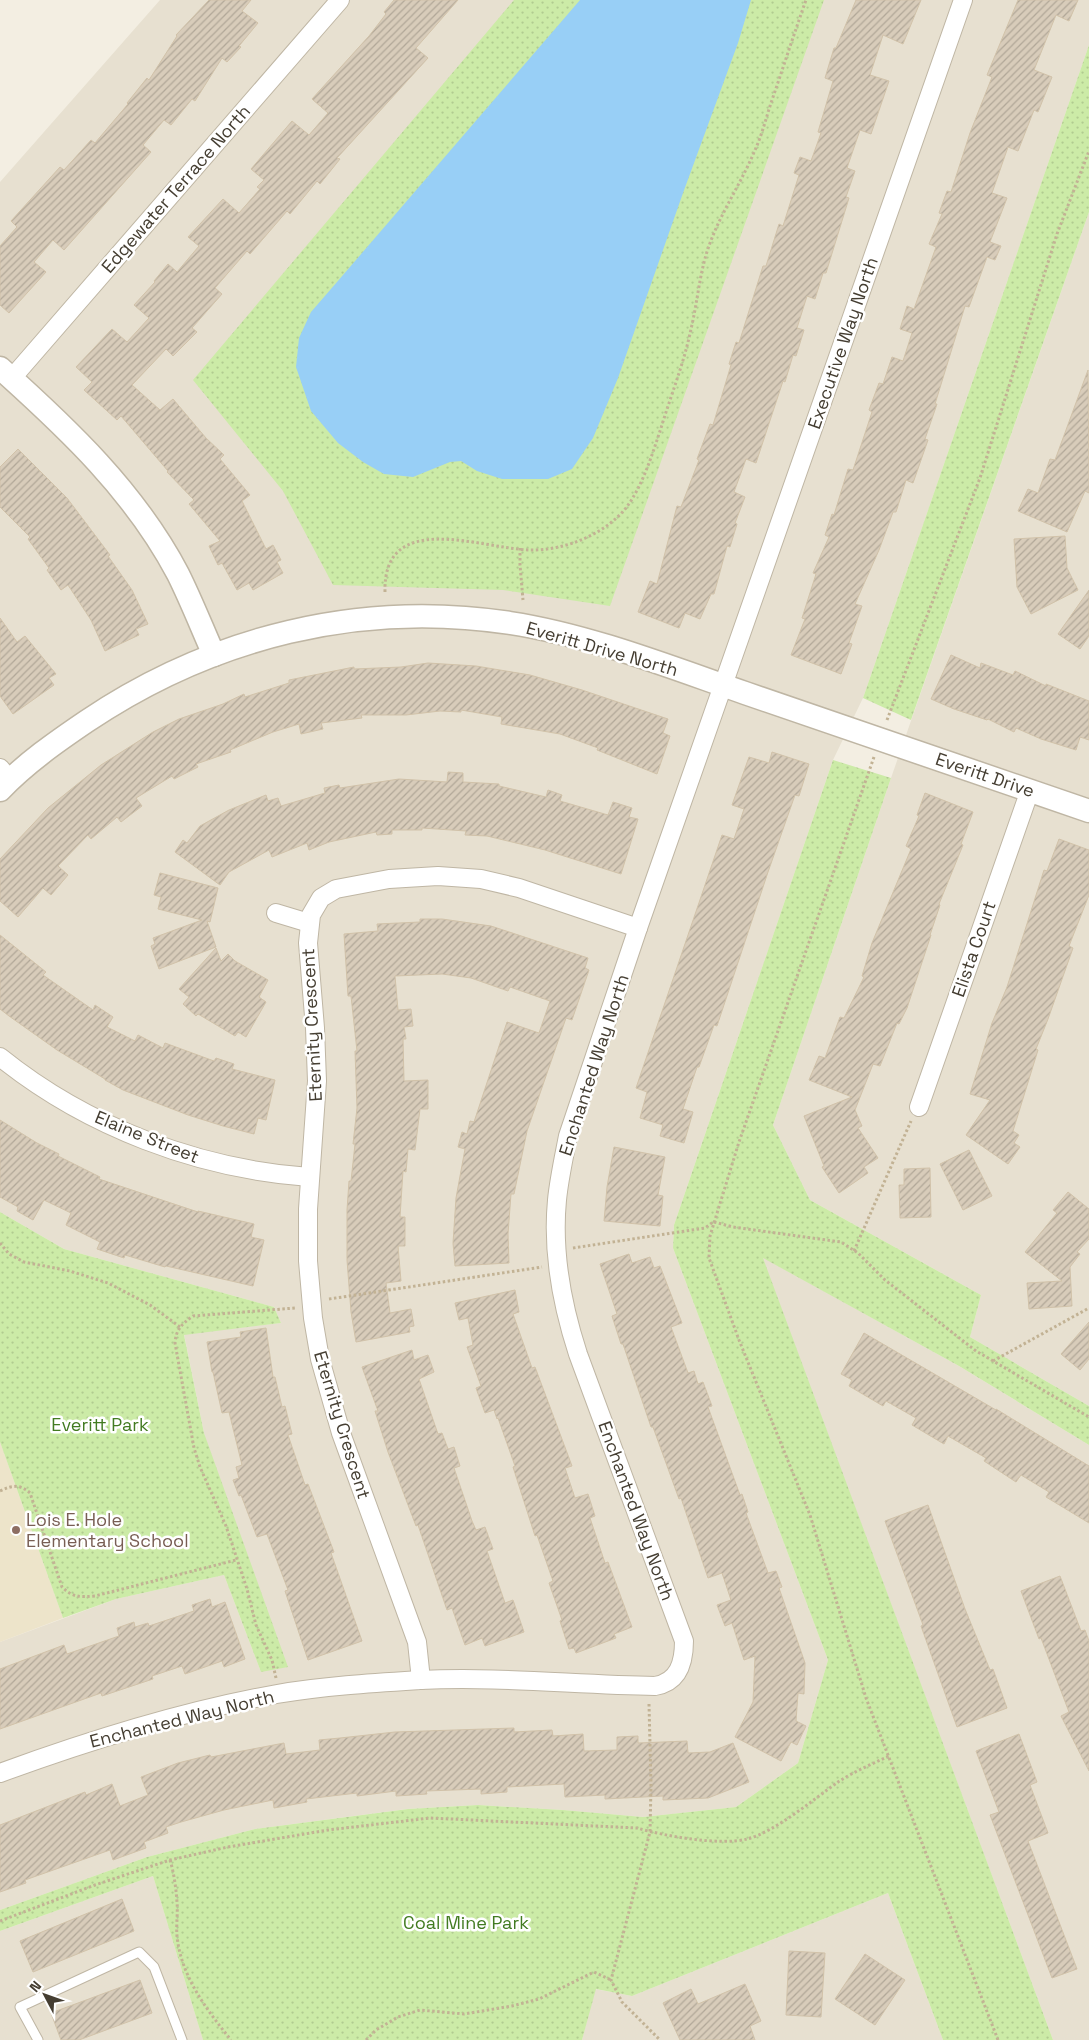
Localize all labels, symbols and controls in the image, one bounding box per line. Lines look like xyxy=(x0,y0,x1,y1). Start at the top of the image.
street label: Edgewater Terrace North xyxy=(96,100,255,278)
street label: Executive Way North xyxy=(802,254,883,432)
street label: Everitt Drive North xyxy=(524,616,681,681)
street label: Everitt Drive xyxy=(933,747,1038,802)
street label: Elista Court xyxy=(946,898,1001,1000)
street label: Eternity Crescent xyxy=(296,948,327,1102)
street label: Enchanted Way North xyxy=(553,971,634,1158)
street label: Elaine Street xyxy=(92,1105,203,1168)
street label: Eternity Crescent xyxy=(309,1348,376,1502)
park label: Everitt Park xyxy=(51,1413,149,1436)
street label: Enchanted Way North xyxy=(593,1418,680,1604)
place label: Lois E. Hole Elementary School xyxy=(26,1508,189,1552)
marker: Lois E. Hole Elementary School xyxy=(10,1524,22,1536)
street label: Enchanted Way North xyxy=(87,1684,277,1753)
park label: Coal Mine Park xyxy=(403,1911,529,1934)
north arrow xyxy=(20,1970,70,2020)
text: N xyxy=(25,1977,45,1996)

